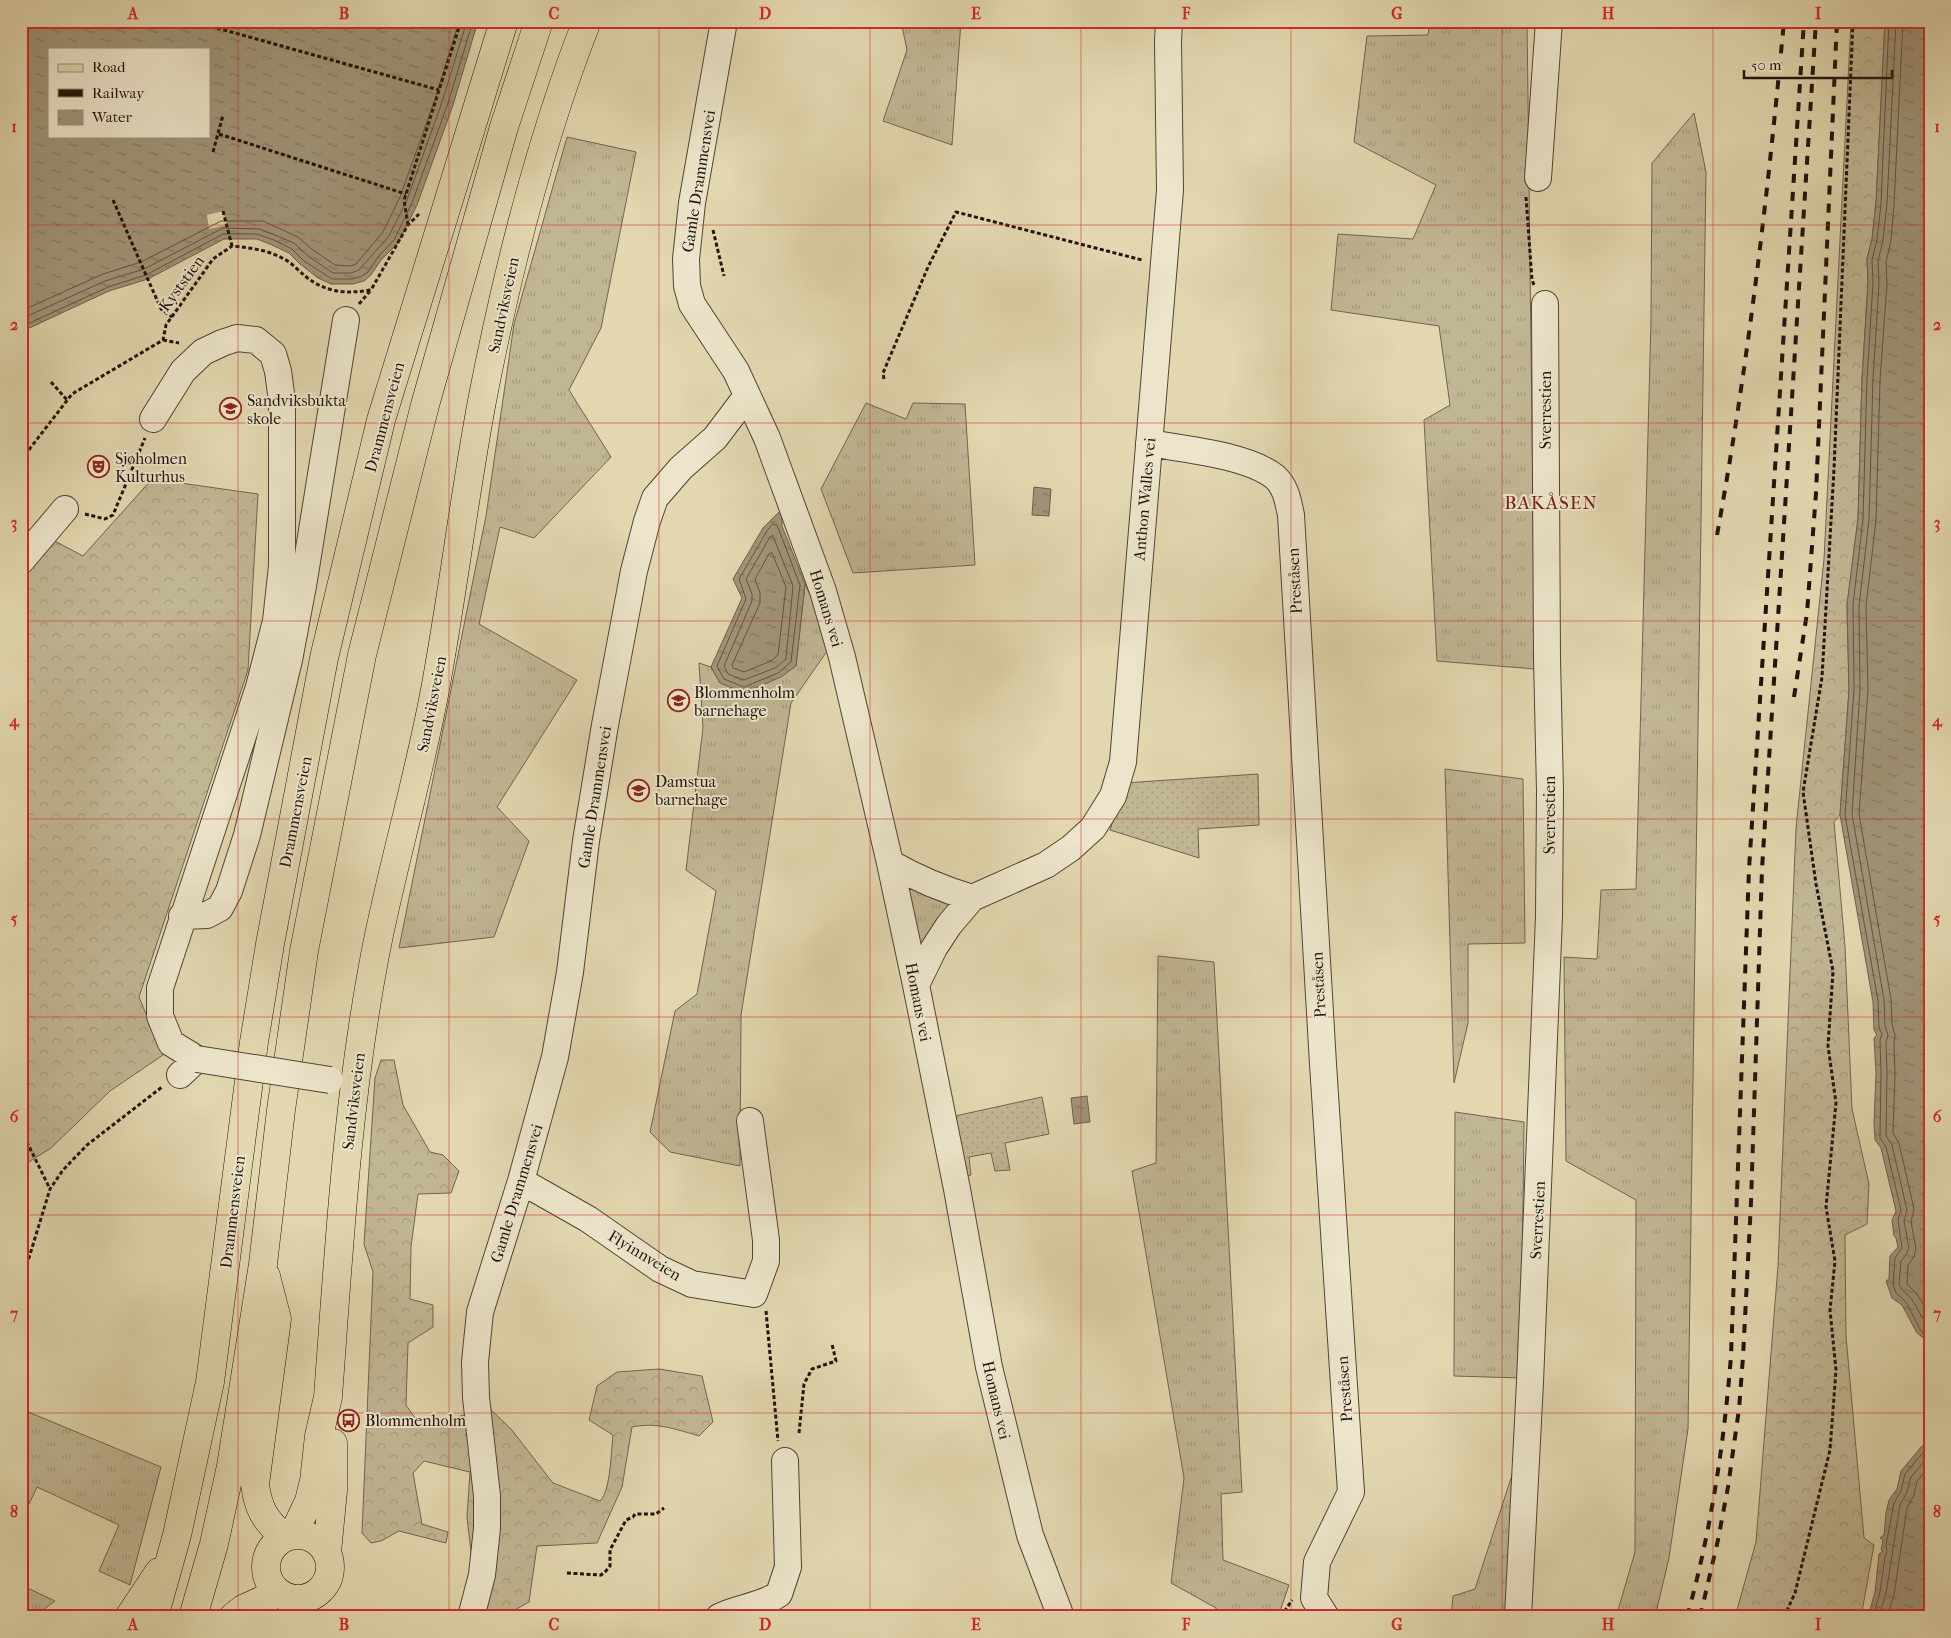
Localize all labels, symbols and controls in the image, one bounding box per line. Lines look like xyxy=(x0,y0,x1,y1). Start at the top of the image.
text: A xyxy=(127,4,139,23)
text: B xyxy=(339,4,349,23)
text: C xyxy=(549,4,560,23)
text: D xyxy=(759,4,771,23)
text: E xyxy=(971,4,981,23)
text: F xyxy=(1181,4,1191,23)
text: G xyxy=(1391,4,1403,23)
text: H xyxy=(1602,4,1615,23)
text: I xyxy=(1815,4,1822,23)
legend xyxy=(48,48,210,138)
scale bar xyxy=(1744,48,1891,80)
text: 50 m xyxy=(1751,56,1782,74)
text: Road xyxy=(92,58,126,76)
text: Railway xyxy=(92,84,145,102)
text: Water xyxy=(91,108,132,126)
street label: Gamle Drammensvei xyxy=(678,108,719,254)
text: 1 xyxy=(11,117,17,136)
text: 1 xyxy=(1934,117,1940,136)
street label: Kyststien xyxy=(155,251,209,315)
street label: Sandviksveien xyxy=(484,255,523,355)
text: 2 xyxy=(10,315,18,334)
text: 2 xyxy=(1933,315,1941,334)
street label: Drammensveien xyxy=(361,359,409,474)
street label: Sverrestien xyxy=(1536,370,1555,449)
place label: Sandviksbukta skole xyxy=(247,391,347,428)
school or university icon: Sandviksbukta skole xyxy=(219,397,243,421)
street label: Anthon Walles vei xyxy=(1130,437,1159,562)
place label: Sjøholmen Kulturhus xyxy=(115,449,188,486)
theatre icon: Sjøholmen Kulturhus xyxy=(87,455,111,479)
district label: BAKÅSEN xyxy=(1504,492,1598,514)
text: 3 xyxy=(11,513,17,533)
text: 3 xyxy=(1934,513,1940,533)
street label: Preståsen xyxy=(1283,547,1306,615)
street label: Homans vei xyxy=(806,567,847,650)
street label: Sandviksveien xyxy=(413,654,450,754)
place label: Blommenholm barnehage xyxy=(693,683,796,720)
school or university icon: Blommenholm barnehage xyxy=(666,689,690,713)
text: 4 xyxy=(8,711,20,731)
text: 4 xyxy=(1931,711,1943,731)
street label: Gamle Drammensvei xyxy=(574,724,615,870)
street label: Drammensveien xyxy=(275,754,316,870)
place label: Damstua barnehage xyxy=(654,772,728,809)
street label: Sverrestien xyxy=(1540,775,1559,854)
school or university icon: Damstua barnehage xyxy=(627,778,651,802)
text: 5 xyxy=(11,909,18,928)
text: 5 xyxy=(1934,909,1941,928)
street label: Preståsen xyxy=(1307,951,1330,1019)
street label: Homans vei xyxy=(902,961,936,1044)
street label: Sandviksveien xyxy=(338,1051,369,1151)
text: 6 xyxy=(10,1107,19,1126)
text: 6 xyxy=(1933,1107,1942,1126)
street label: Gamle Drammensvei xyxy=(486,1121,547,1265)
street label: Drammensveien xyxy=(216,1154,249,1270)
street label: Sverrestien xyxy=(1526,1180,1549,1260)
street label: Flyinnveien xyxy=(605,1226,685,1285)
text: 7 xyxy=(9,1304,18,1323)
text: 7 xyxy=(1932,1304,1941,1323)
street label: Preståsen xyxy=(1333,1354,1356,1423)
street label: Homans vei xyxy=(978,1359,1015,1442)
bus stop icon: Blommenholm xyxy=(337,1408,361,1432)
place label: Blommenholm xyxy=(365,1411,467,1430)
text: 8 xyxy=(10,1502,18,1521)
text: 8 xyxy=(1933,1502,1941,1521)
text: A xyxy=(127,1615,139,1634)
text: B xyxy=(339,1615,349,1634)
text: C xyxy=(549,1615,560,1634)
text: D xyxy=(759,1615,771,1634)
text: E xyxy=(971,1615,981,1634)
text: F xyxy=(1181,1615,1191,1634)
text: G xyxy=(1391,1615,1403,1634)
text: H xyxy=(1602,1615,1615,1634)
text: I xyxy=(1815,1615,1822,1634)

